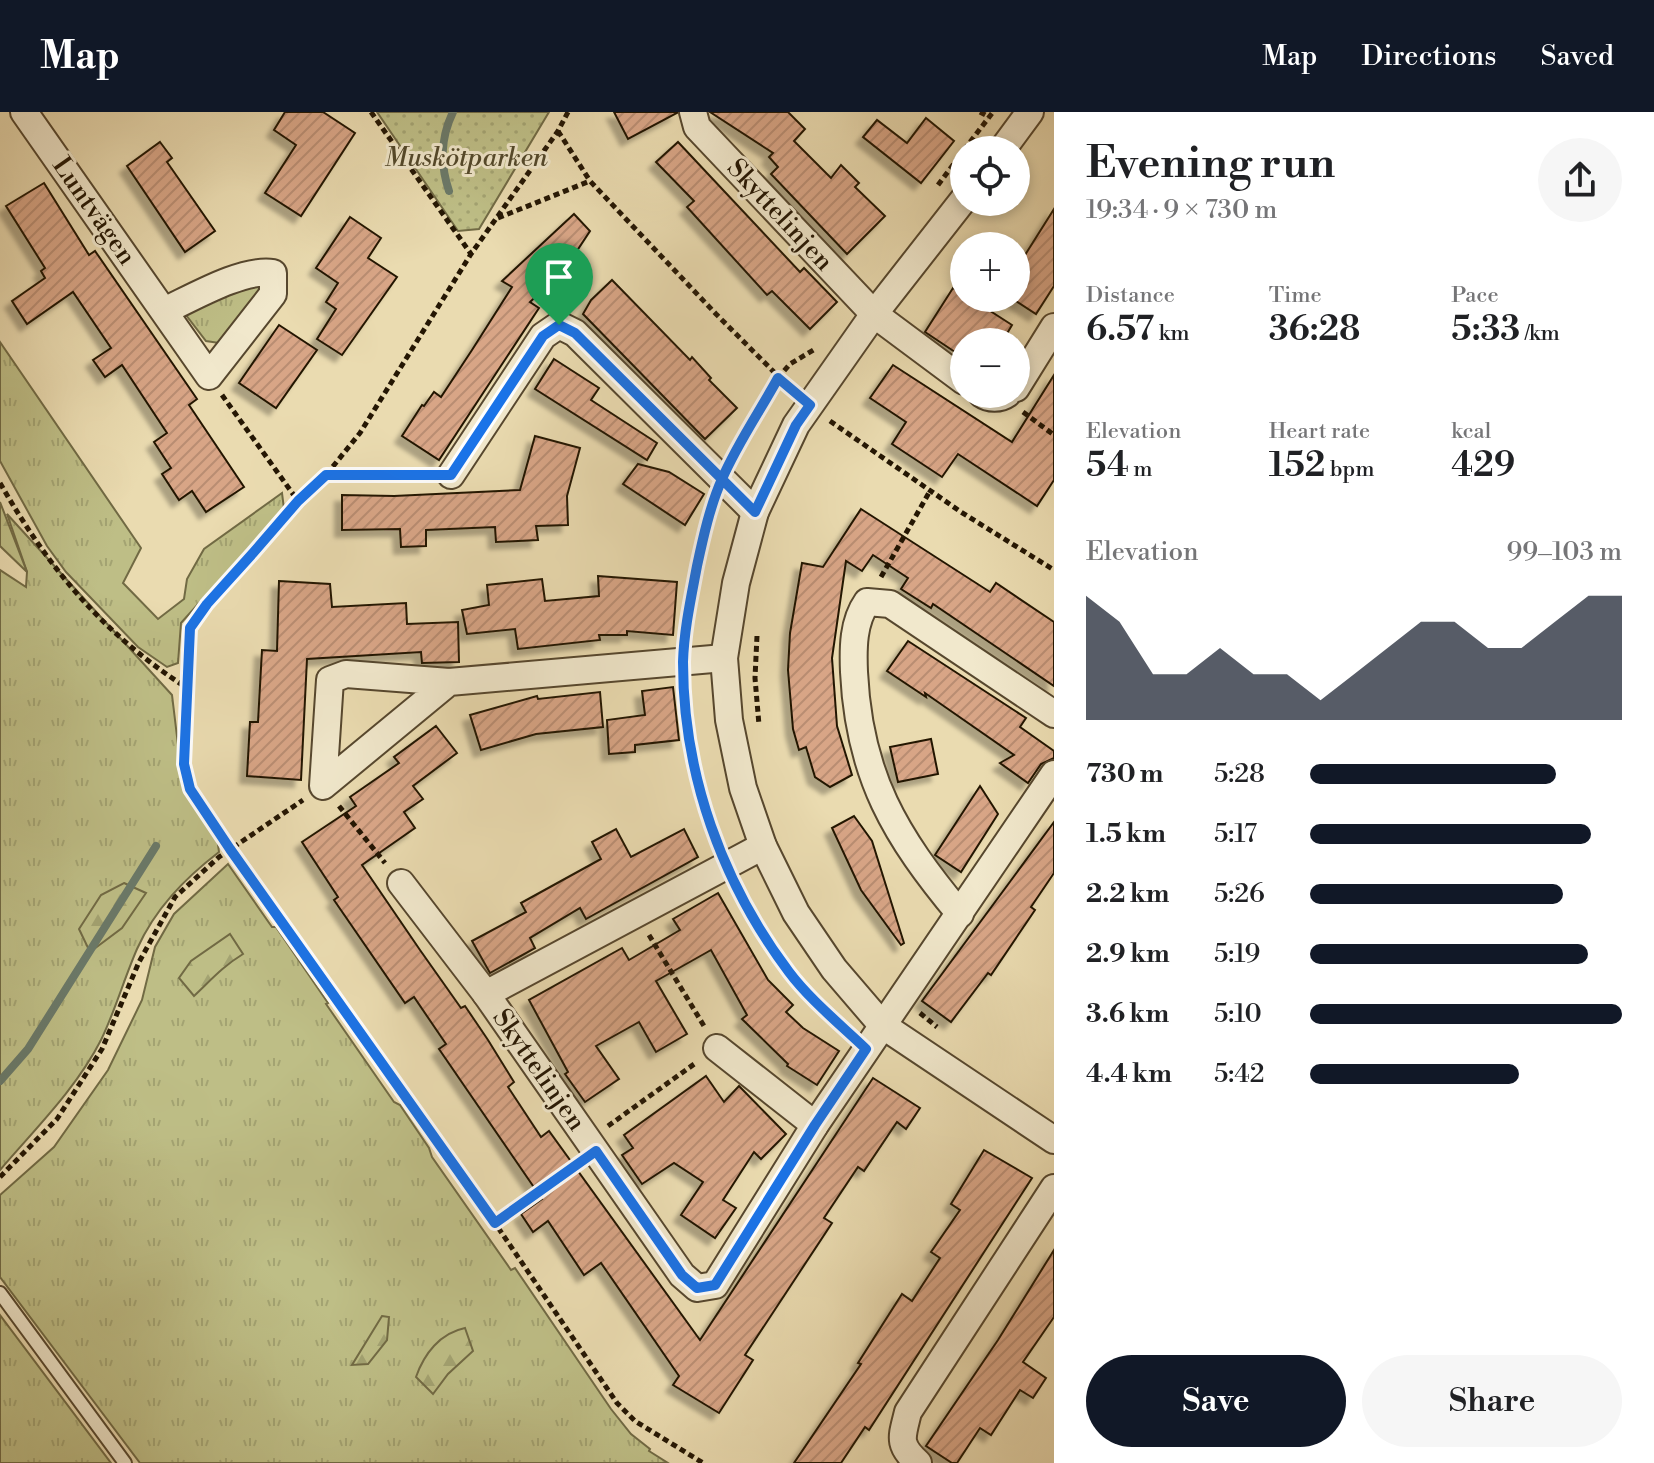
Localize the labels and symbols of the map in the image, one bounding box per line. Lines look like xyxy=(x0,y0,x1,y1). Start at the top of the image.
park label: Muskötparken xyxy=(384,142,548,174)
street label: Luntvägen xyxy=(45,151,143,271)
street label: Skyttelinjen xyxy=(720,152,840,278)
pin xyxy=(525,243,593,325)
street label: Skyttelinjen xyxy=(485,1003,593,1137)

